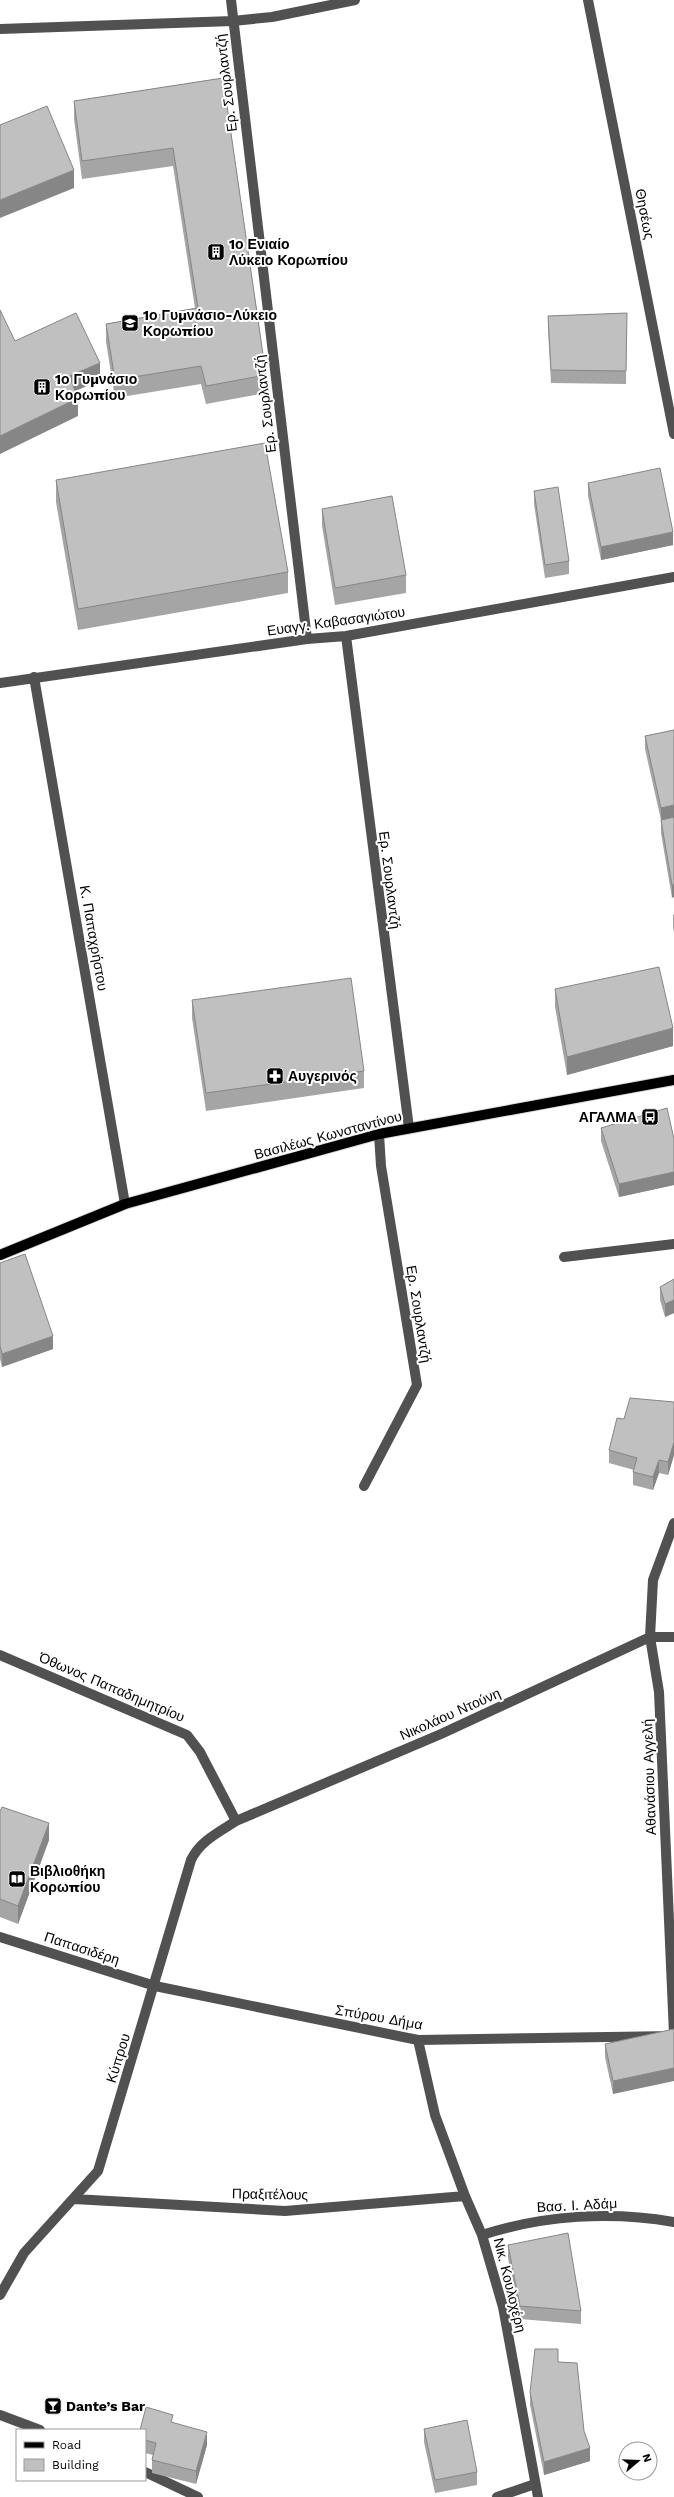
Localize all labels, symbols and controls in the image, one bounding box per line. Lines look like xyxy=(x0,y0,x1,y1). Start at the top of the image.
street label: Ερ. Σουρλαντζή xyxy=(212,33,240,133)
street label: Θησέως xyxy=(632,187,658,241)
place label: 1ο Ενιαίο Λύκειο Κορωπίου xyxy=(229,236,348,268)
building icon: 1ο Ενιαίο Λύκειο Κορωπίου xyxy=(206,242,226,262)
place label: 1ο Γυμνάσιο-Λύκειο Κορωπίου xyxy=(143,307,277,339)
school or university icon: 1ο Γυμνάσιο-Λύκειο Κορωπίου xyxy=(120,313,140,333)
street label: Ερ. Σουρλαντζή xyxy=(251,354,279,454)
place label: 1ο Γυμνάσιο Κορωπίου xyxy=(55,371,137,403)
building icon: 1ο Γυμνάσιο Κορωπίου xyxy=(32,377,52,397)
street label: Ευαγγ. Καβασαγιώτου xyxy=(266,603,406,639)
street label: Ερ. Σουρλαντζή xyxy=(376,830,404,930)
street label: Κ. Παπαχρήστου xyxy=(77,884,111,992)
pharmacy icon: Αυγερινός xyxy=(265,1066,285,1086)
place label: Αυγερινός xyxy=(288,1068,357,1084)
bus stop icon: ΑΓΑΛΜΑ xyxy=(640,1107,660,1127)
street label: Βασιλέως Κωνσταντίνου xyxy=(252,1108,404,1162)
place label: ΑΓΑΛΜΑ xyxy=(579,1109,637,1125)
street label: Ερ. Σουρλαντζή xyxy=(403,1264,435,1364)
street label: Όθωνος Παπαδημητρίου xyxy=(36,1649,187,1725)
street label: Νικολάου Ντούνη xyxy=(397,1685,503,1743)
street label: Αθανάσιου Αγγελή xyxy=(639,1719,659,1835)
place label: Βιβλιοθήκη Κορωπίου xyxy=(30,1863,105,1895)
library icon: Βιβλιοθήκη Κορωπίου xyxy=(7,1869,27,1889)
street label: Παπασιδέρη xyxy=(42,1928,122,1968)
street label: Σπύρου Δήμα xyxy=(334,2001,424,2033)
street label: Κύπρου xyxy=(103,2031,133,2085)
street label: Πραξιτέλους xyxy=(232,2185,309,2203)
street label: Βασ. Ι. Αδάμ xyxy=(536,2195,618,2215)
street label: Νικ. Κουλοχέρη xyxy=(491,2236,529,2334)
bar icon: Dante’s Bar xyxy=(43,2396,63,2416)
place label: Dante’s Bar xyxy=(66,2398,145,2414)
legend xyxy=(16,2429,146,2481)
text: Road xyxy=(52,2438,81,2452)
north arrow xyxy=(618,2441,658,2481)
text: N xyxy=(640,2452,654,2464)
text: Building xyxy=(52,2458,99,2472)

